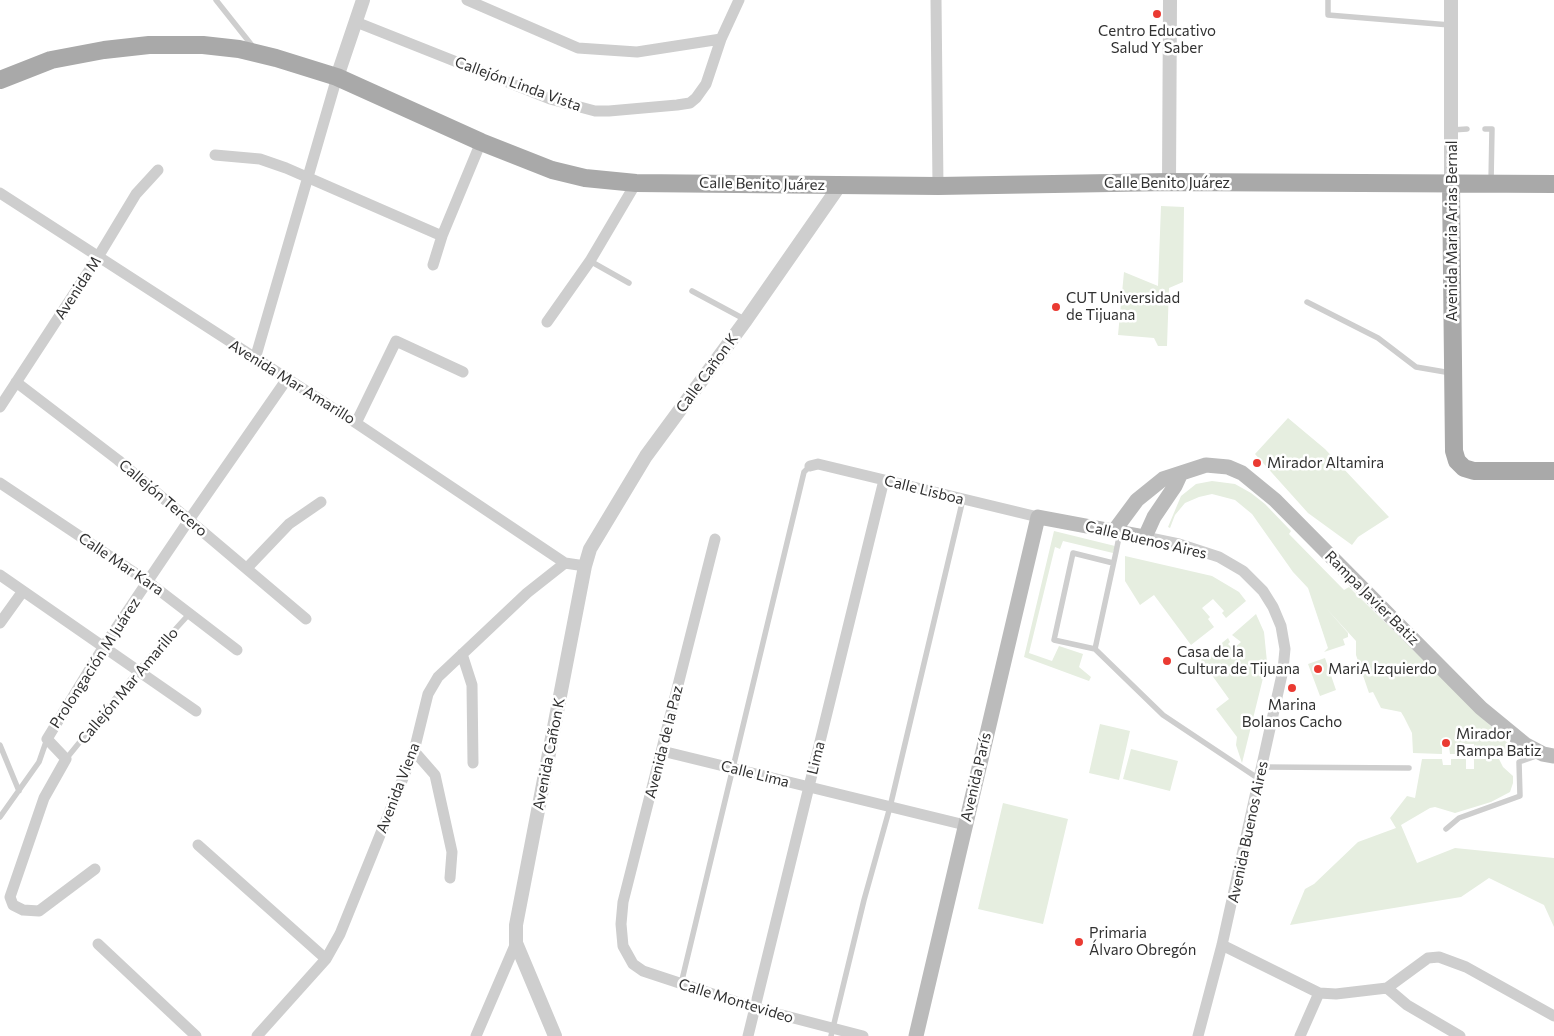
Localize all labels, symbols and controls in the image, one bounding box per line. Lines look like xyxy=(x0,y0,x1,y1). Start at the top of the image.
marker: Centro Educativo Salud Y Saber xyxy=(1151,8,1163,20)
place label: Centro Educativo Salud Y Saber xyxy=(1098,22,1216,57)
street label: Callejón Linda Vista xyxy=(452,53,584,115)
street label: Avenida Maria Arias Bernal xyxy=(1443,140,1461,322)
street label: Calle Benito Juárez xyxy=(699,174,825,194)
street label: Calle Benito Juárez xyxy=(1104,174,1230,192)
street label: Avenida M xyxy=(51,253,105,323)
place label: CUT Universidad de Tijuana xyxy=(1066,289,1180,324)
marker: CUT Universidad de Tijuana xyxy=(1050,301,1062,313)
street label: Calle Cañon K xyxy=(672,330,742,416)
street label: Avenida Mar Amarillo xyxy=(225,336,359,428)
place label: Mirador Altamira xyxy=(1267,454,1384,472)
street label: Callejón Tercero xyxy=(115,456,211,540)
marker: Mirador Altamira xyxy=(1251,457,1263,469)
street label: Calle Lisboa xyxy=(882,471,966,509)
street label: Calle Buenos Aires xyxy=(1083,517,1209,563)
street label: Calle Mar Kara xyxy=(75,529,167,599)
street label: Rampa Javier Batiz xyxy=(1321,547,1423,649)
street label: Prolongación M Juárez xyxy=(46,594,144,732)
street label: Callejón Mar Amarillo xyxy=(74,624,182,748)
place label: Casa de la Cultura de Tijuana xyxy=(1177,643,1300,678)
marker: Casa de la Cultura de Tijuana xyxy=(1161,655,1173,667)
place label: MariA Izquierdo xyxy=(1328,660,1437,678)
marker: MariA Izquierdo xyxy=(1312,663,1324,675)
marker: Marina Bolanos Cacho xyxy=(1286,682,1298,694)
street label: Avenida de la Paz xyxy=(641,684,687,800)
street label: Avenida Cañon K xyxy=(529,696,569,812)
place label: Marina Bolanos Cacho xyxy=(1242,696,1342,731)
place label: Mirador Rampa Batiz xyxy=(1456,725,1542,760)
street label: Avenida París xyxy=(957,731,995,823)
marker: Mirador Rampa Batiz xyxy=(1440,737,1452,749)
street label: Avenida Viena xyxy=(372,740,424,836)
street label: Lima xyxy=(803,740,829,776)
street label: Calle Lima xyxy=(719,757,791,791)
street label: Avenida Buenos Aires xyxy=(1224,759,1272,905)
place label: Primaria Álvaro Obregón xyxy=(1089,924,1196,959)
marker: Primaria Álvaro Obregón xyxy=(1073,936,1085,948)
street label: Calle Montevideo xyxy=(676,975,796,1027)

